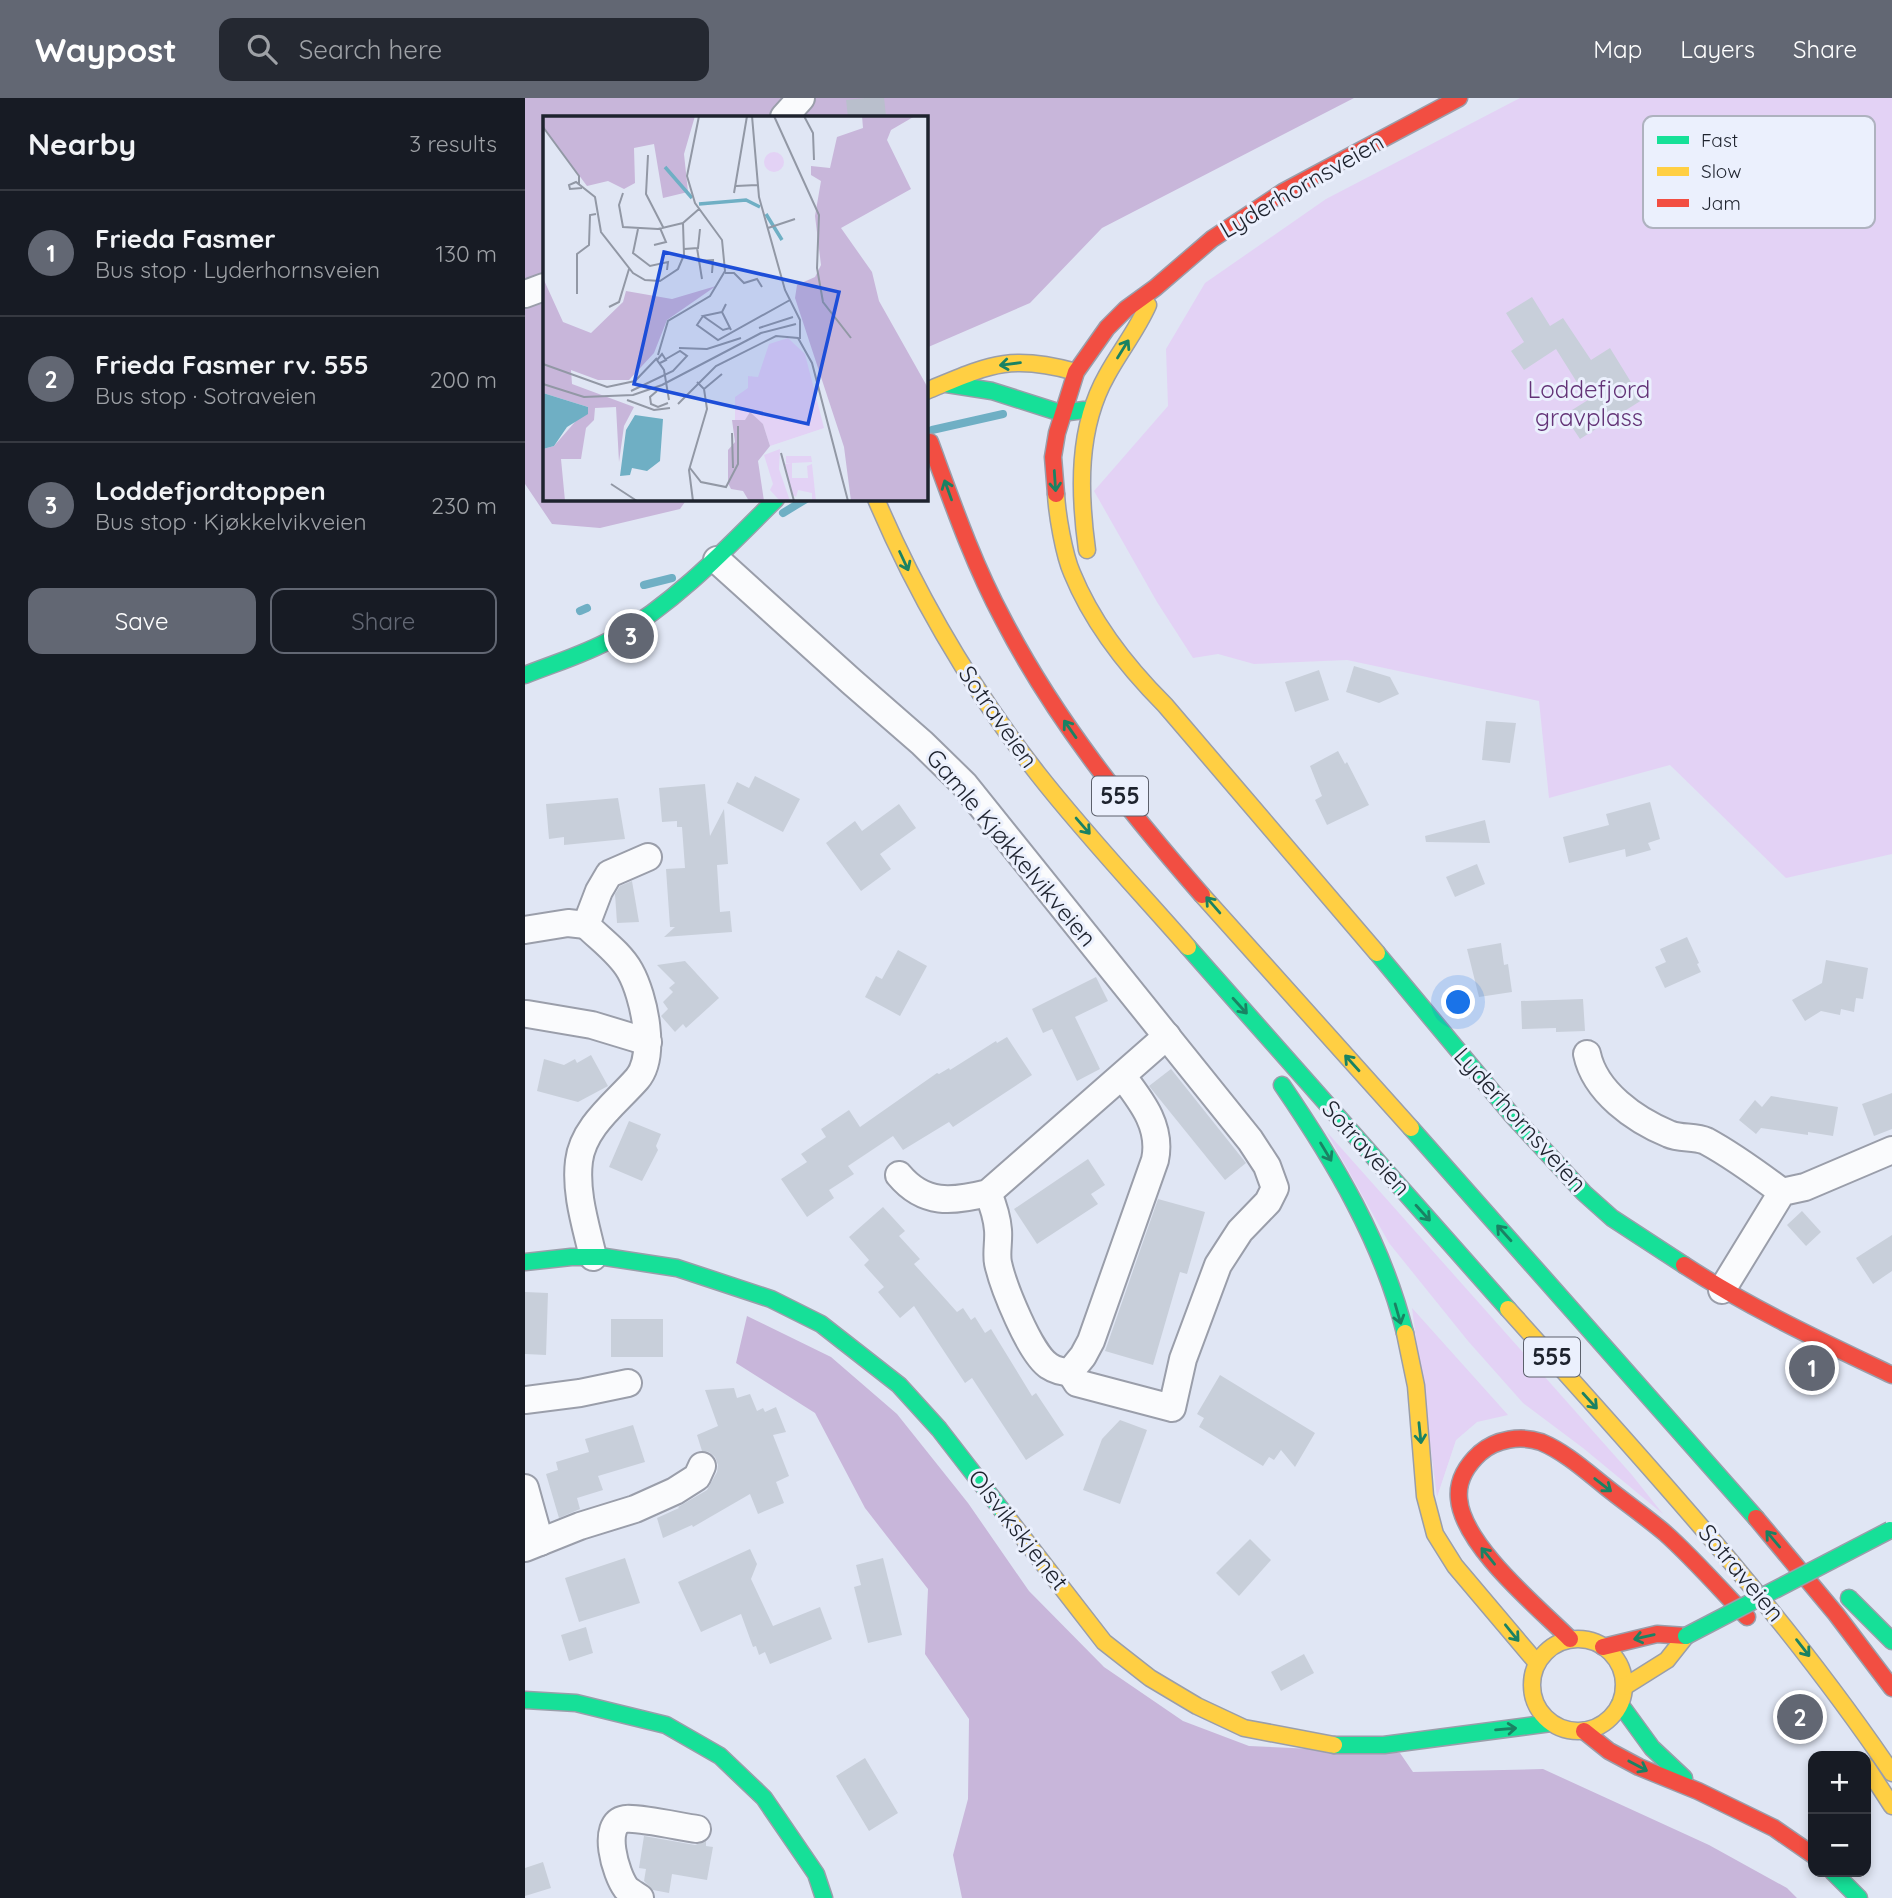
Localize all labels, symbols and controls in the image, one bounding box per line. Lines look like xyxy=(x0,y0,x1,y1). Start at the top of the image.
search box xyxy=(219,18,709,81)
text: Waypost xyxy=(35,29,177,70)
icon: search xyxy=(243,30,281,68)
text: Search here xyxy=(299,33,442,66)
text: Map xyxy=(1593,34,1642,64)
text: Layers xyxy=(1680,34,1755,64)
text: Share xyxy=(1793,34,1857,64)
inset map xyxy=(543,116,927,500)
legend xyxy=(1643,116,1875,228)
text: Nearby xyxy=(28,125,136,163)
street label: Lyderhornsveien xyxy=(1214,126,1389,244)
text: Fast xyxy=(1701,128,1738,152)
text: 3 results xyxy=(409,129,497,158)
text: Slow xyxy=(1701,159,1742,183)
text: Jam xyxy=(1701,191,1741,215)
text: Frieda Fasmer xyxy=(95,222,276,255)
text: 1 xyxy=(47,239,55,268)
text: 130 m xyxy=(435,239,497,268)
text: Bus stop · Lyderhornsveien xyxy=(95,255,380,284)
one-way arrow xyxy=(1116,340,1131,359)
text: Frieda Fasmer rv. 555 xyxy=(95,348,369,381)
one-way arrow xyxy=(999,357,1021,370)
text: 2 xyxy=(44,365,58,394)
text: 200 m xyxy=(430,365,497,394)
park label: Loddefjord gravplass xyxy=(1528,374,1650,432)
text: Bus stop · Sotraveien xyxy=(95,381,317,410)
one-way arrow xyxy=(1049,469,1062,491)
text: Loddefjordtoppen xyxy=(95,474,326,507)
one-way arrow xyxy=(940,479,953,501)
text: 3 xyxy=(45,491,57,520)
text: 230 m xyxy=(431,491,497,520)
text: Bus stop · Kjøkkelvikveien xyxy=(95,507,366,536)
one-way arrow xyxy=(898,550,911,571)
button: Save xyxy=(28,588,256,654)
button: Share xyxy=(270,588,497,654)
pin: 3 xyxy=(608,610,654,662)
street label: Sotraveien xyxy=(953,659,1045,773)
one-way arrow xyxy=(1063,720,1077,739)
street label: Gamle Kjøkkelvikveien xyxy=(920,742,1103,952)
road number: 555 xyxy=(1092,776,1148,816)
one-way arrow xyxy=(1074,817,1090,835)
one-way arrow xyxy=(1205,897,1221,915)
your location xyxy=(1441,985,1475,1019)
one-way arrow xyxy=(1231,997,1248,1014)
street label: Lyderhornsveien xyxy=(1448,1041,1594,1198)
one-way arrow xyxy=(1344,1055,1361,1072)
street label: Sotraveien xyxy=(1316,1093,1417,1201)
one-way arrow xyxy=(1320,1141,1334,1161)
one-way arrow xyxy=(1415,1203,1431,1221)
one-way arrow xyxy=(1495,1225,1512,1242)
one-way arrow xyxy=(1393,1303,1406,1325)
road number: 555 xyxy=(1524,1338,1580,1376)
pin: 1 xyxy=(1789,1342,1835,1394)
one-way arrow xyxy=(1582,1392,1598,1410)
one-way arrow xyxy=(1413,1422,1426,1444)
street label: Olsvikskjenet xyxy=(962,1463,1075,1596)
one-way arrow xyxy=(1593,1478,1612,1493)
street label: Sotraveien xyxy=(1692,1518,1791,1627)
one-way arrow xyxy=(1765,1530,1781,1548)
one-way arrow xyxy=(1480,1547,1496,1565)
one-way arrow xyxy=(1504,1623,1519,1641)
one-way arrow xyxy=(1633,1630,1656,1644)
one-way arrow xyxy=(1795,1638,1811,1656)
pin: 2 xyxy=(1777,1691,1823,1743)
one-way arrow xyxy=(1494,1722,1517,1735)
map controls xyxy=(1808,1751,1871,1877)
button: + xyxy=(1808,1751,1871,1814)
one-way arrow xyxy=(1627,1760,1648,1773)
button: − xyxy=(1808,1814,1871,1877)

